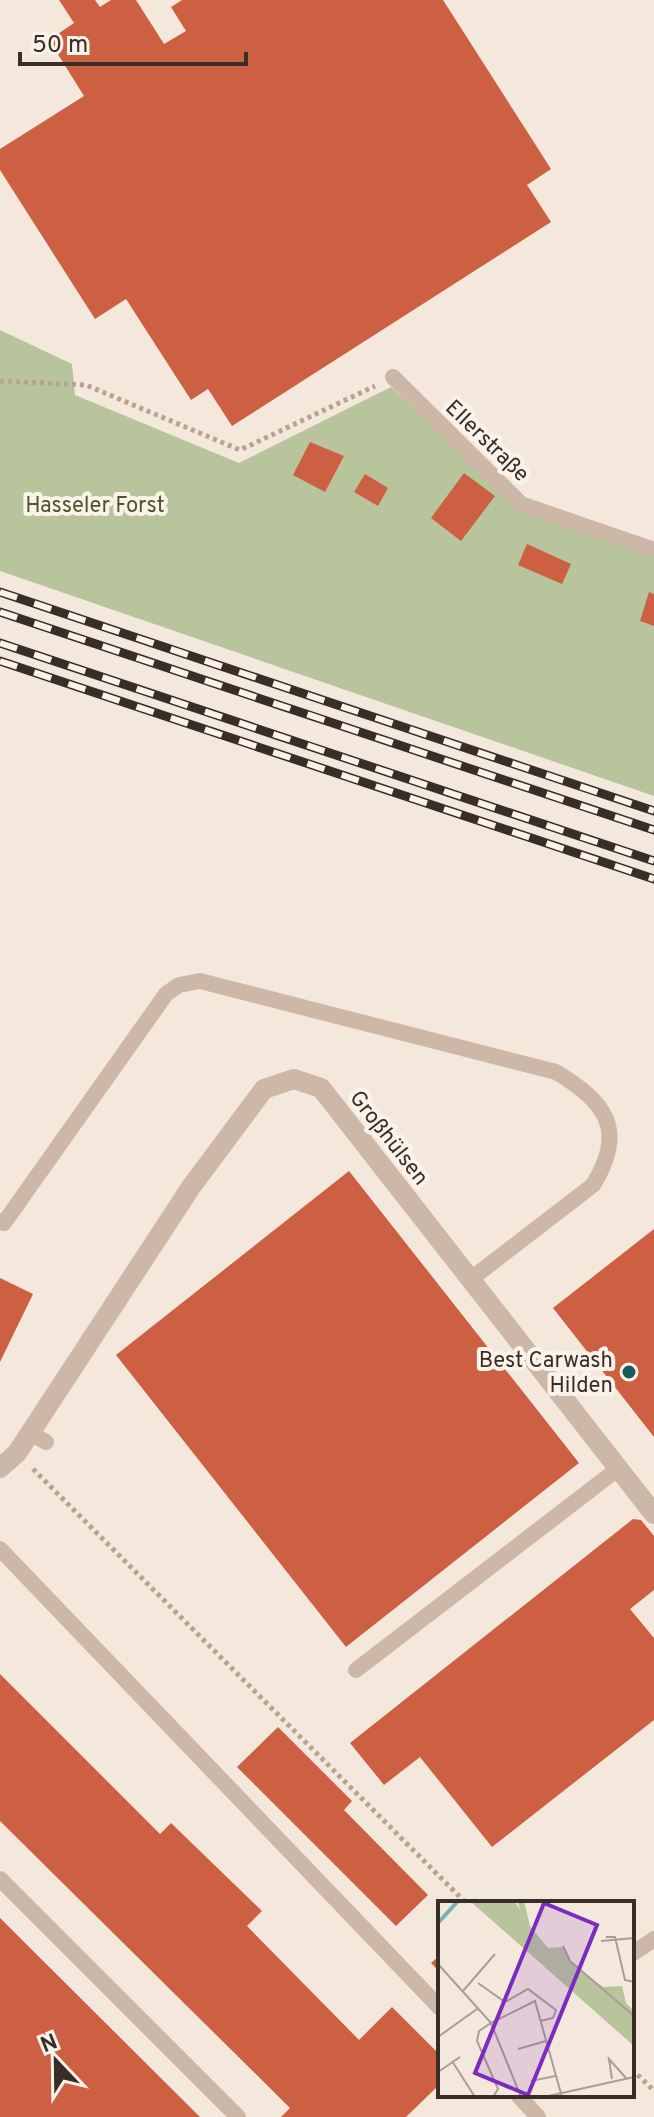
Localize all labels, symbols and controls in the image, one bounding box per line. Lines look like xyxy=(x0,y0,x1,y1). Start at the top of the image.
scale bar xyxy=(20,16,246,66)
text: 50 m xyxy=(32,31,88,61)
street label: Ellerstraße xyxy=(439,395,534,488)
park label: Hasseler Forst xyxy=(25,493,165,520)
street label: Großhülsen xyxy=(343,1086,433,1191)
place label: Best Carwash Hilden xyxy=(479,1348,613,1400)
marker: Best Carwash Hilden xyxy=(620,1363,638,1381)
inset map xyxy=(438,1901,634,2097)
north arrow xyxy=(16,2021,96,2101)
text: N xyxy=(37,2029,62,2060)

